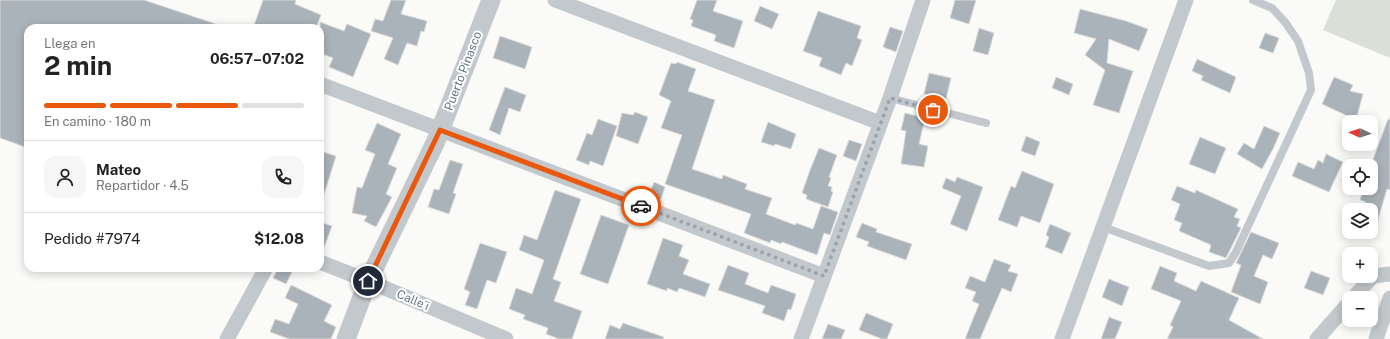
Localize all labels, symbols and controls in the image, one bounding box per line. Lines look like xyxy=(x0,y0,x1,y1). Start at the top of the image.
street label: Puerto Pinasco xyxy=(441,29,485,113)
text: Llega en xyxy=(44,36,95,51)
text: 2 min xyxy=(44,50,112,81)
text: 06:57–07:02 xyxy=(210,50,304,67)
pin xyxy=(916,93,950,127)
icon: bag xyxy=(922,99,944,121)
text: En camino · 180 m xyxy=(44,114,151,129)
north arrow xyxy=(1342,115,1378,151)
map controls xyxy=(1342,115,1378,327)
button: person xyxy=(44,156,86,198)
button: phone xyxy=(262,156,304,198)
button: locate xyxy=(1342,159,1378,195)
text: Mateo xyxy=(96,161,141,178)
text: Repartidor · 4.5 xyxy=(96,178,189,193)
courier xyxy=(621,186,661,226)
icon: car xyxy=(630,195,652,217)
button: layers xyxy=(1342,203,1378,239)
text: Pedido #7974 xyxy=(44,230,141,247)
text: $12.08 xyxy=(254,230,304,247)
button: + xyxy=(1342,247,1378,283)
pin xyxy=(351,264,385,298)
icon: home xyxy=(357,270,379,292)
street label: Calle´i xyxy=(395,287,431,313)
button: − xyxy=(1342,291,1378,327)

